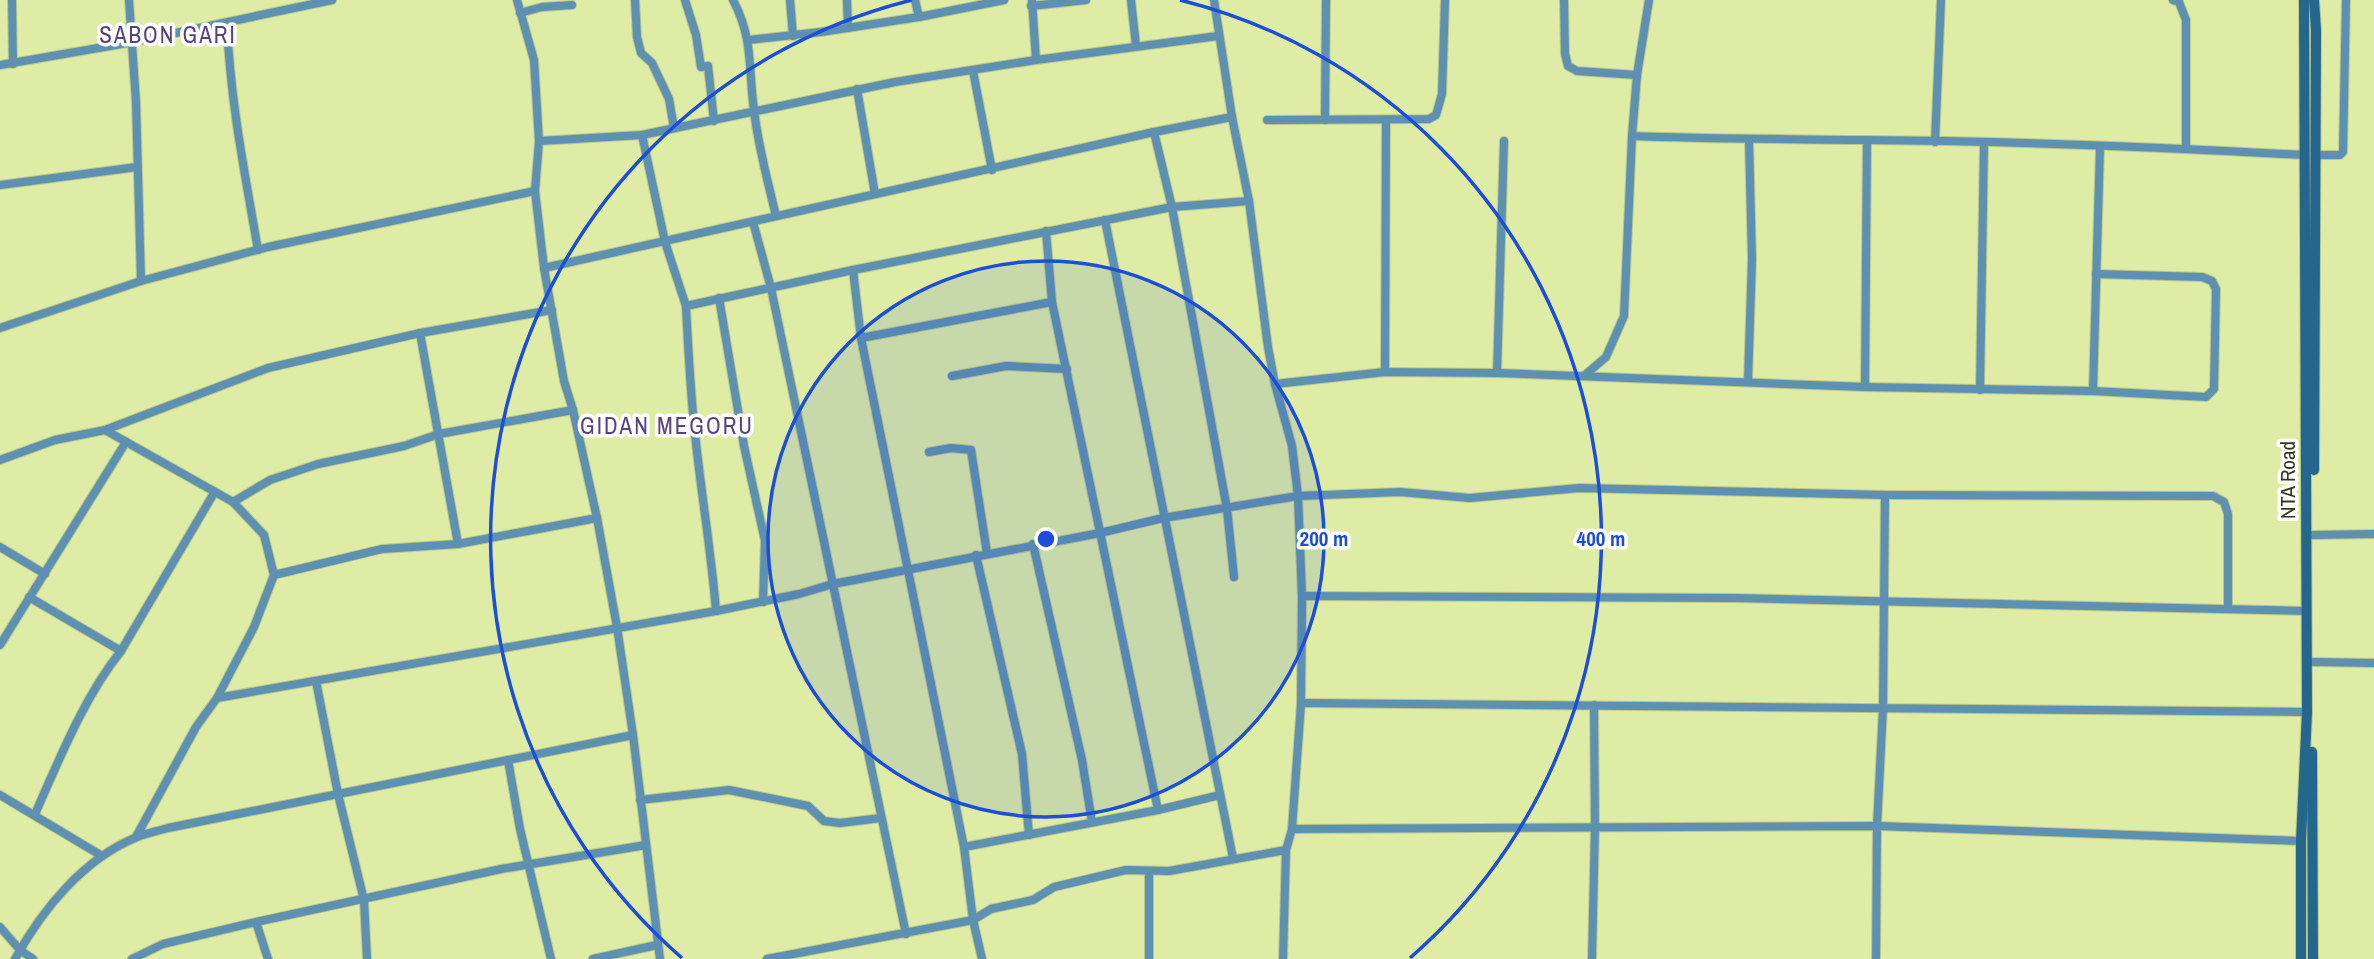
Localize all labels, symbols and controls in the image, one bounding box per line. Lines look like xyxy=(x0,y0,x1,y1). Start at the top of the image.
district label: SABON GARI xyxy=(99,19,237,50)
district label: GIDAN MEGORU xyxy=(580,410,754,441)
street label: NTA Road xyxy=(2273,441,2302,519)
text: 200 m xyxy=(1300,524,1348,553)
text: 400 m xyxy=(1577,524,1625,553)
centre of rings xyxy=(1034,527,1058,551)

